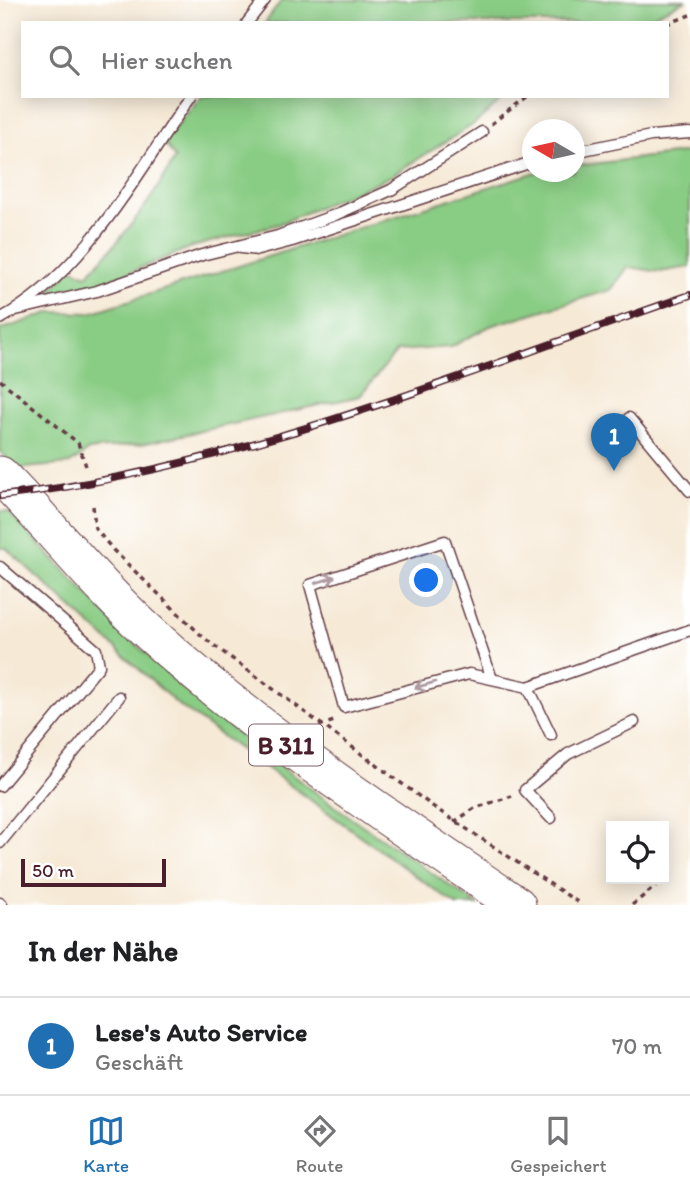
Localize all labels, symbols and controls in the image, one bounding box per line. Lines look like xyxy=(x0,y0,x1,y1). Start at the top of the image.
search box xyxy=(21,21,669,98)
icon: search xyxy=(45,41,83,79)
text: Hier suchen xyxy=(101,44,233,76)
north arrow xyxy=(522,119,585,182)
pin: 1 xyxy=(591,413,637,471)
your location xyxy=(409,563,443,597)
one-way arrow xyxy=(313,572,335,585)
one-way arrow xyxy=(414,680,436,693)
road number: B 311 xyxy=(249,724,323,766)
map controls xyxy=(606,821,669,884)
button: locate xyxy=(606,821,669,884)
scale bar xyxy=(21,856,166,888)
text: 50 m xyxy=(32,859,74,882)
text: In der Nähe xyxy=(28,932,178,969)
text: Lese's Auto Service xyxy=(95,1016,307,1048)
text: 1 xyxy=(46,1032,56,1060)
text: 70 m xyxy=(612,1032,662,1060)
text: Geschäft xyxy=(95,1048,184,1076)
tab: Karte xyxy=(83,1112,129,1177)
tab: Route xyxy=(296,1112,344,1177)
tab: Gespeichert xyxy=(510,1112,607,1177)

